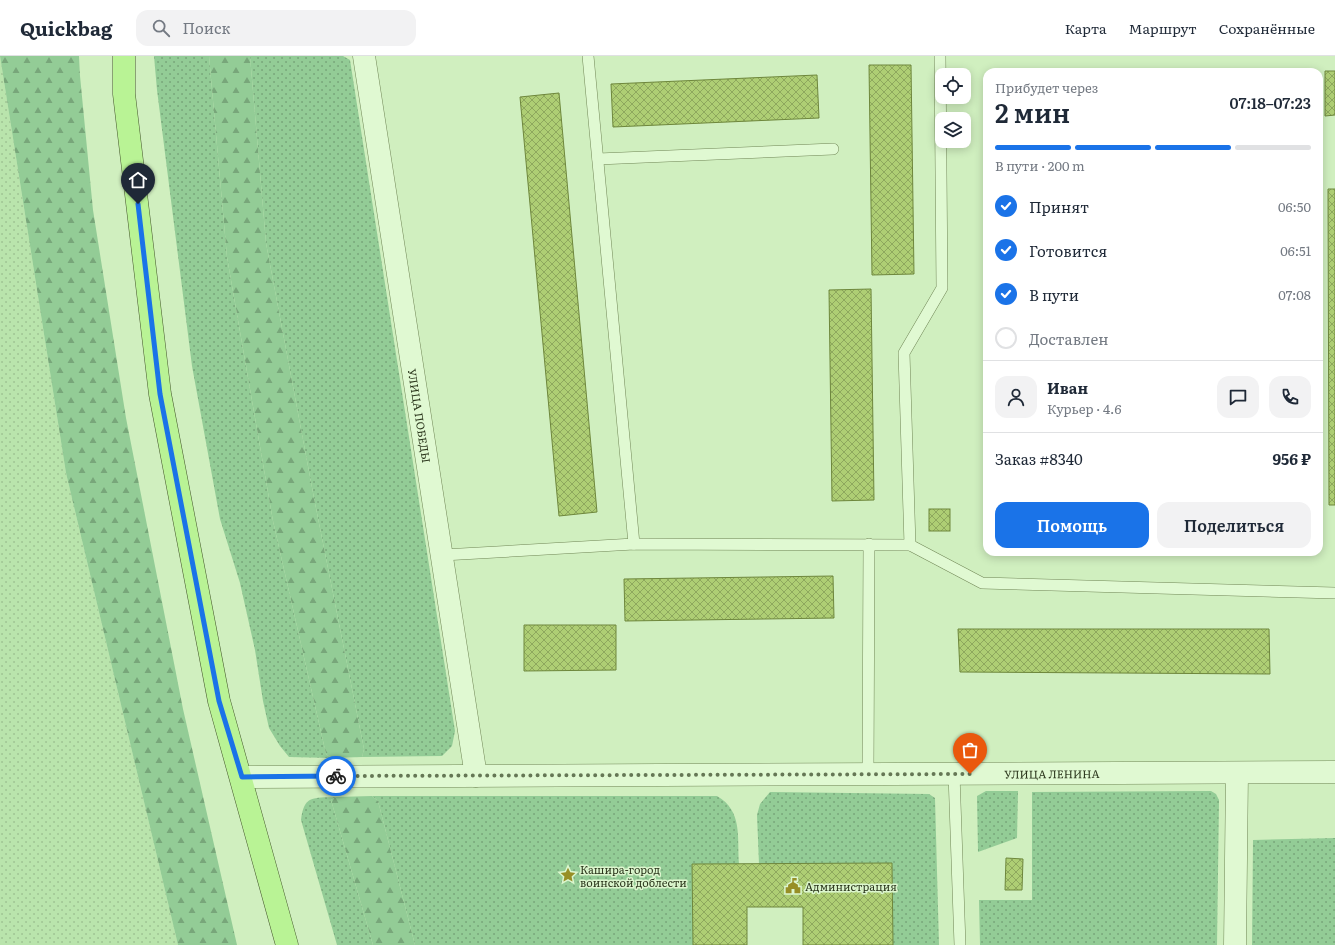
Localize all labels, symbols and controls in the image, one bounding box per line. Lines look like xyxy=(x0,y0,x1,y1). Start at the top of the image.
search box xyxy=(136,10,416,46)
text: Quickbag xyxy=(20,14,112,42)
text: Поиск xyxy=(182,16,230,39)
icon: search xyxy=(150,17,172,39)
text: Карта xyxy=(1065,18,1107,38)
text: Маршрут xyxy=(1129,18,1197,38)
text: Сохранённые xyxy=(1219,18,1315,38)
map controls xyxy=(935,68,971,148)
button: locate xyxy=(935,68,971,104)
text: Прибудет через xyxy=(995,78,1098,97)
text: 07:18–07:23 xyxy=(1230,91,1311,114)
text: 2 мин xyxy=(995,92,1070,131)
button: layers xyxy=(935,112,971,148)
text: В пути · 200 m xyxy=(995,156,1085,175)
pin xyxy=(121,163,155,204)
icon: home xyxy=(127,169,149,191)
icon: check xyxy=(995,195,1017,217)
text: Принят xyxy=(1029,195,1089,218)
text: 06:50 xyxy=(1278,197,1311,216)
icon: check xyxy=(995,239,1017,261)
text: Готовится xyxy=(1029,239,1107,262)
text: 06:51 xyxy=(1280,241,1311,260)
icon: check xyxy=(995,283,1017,305)
text: В пути xyxy=(1029,283,1079,306)
text: 07:08 xyxy=(1278,285,1311,304)
text: Доставлен xyxy=(1029,327,1108,350)
street label: УЛИЦА ПОБЕДЫ xyxy=(405,368,435,464)
button: person xyxy=(995,376,1037,418)
text: Иван xyxy=(1047,376,1088,399)
button: chat xyxy=(1217,376,1259,418)
button: phone xyxy=(1269,376,1311,418)
text: Курьер · 4.6 xyxy=(1047,399,1121,418)
text: Заказ #8340 xyxy=(995,447,1083,470)
text: 956 ₽ xyxy=(1273,447,1311,470)
button: Помощь xyxy=(995,502,1149,548)
button: Поделиться xyxy=(1157,502,1311,548)
pin xyxy=(953,733,987,774)
icon: bag xyxy=(959,739,981,761)
courier xyxy=(316,756,356,796)
icon: bike xyxy=(325,765,347,787)
street label: УЛИЦА ЛЕНИНА xyxy=(1004,765,1100,782)
place label: Кашира-город воинской доблести xyxy=(580,861,687,890)
place icon: Кашира-город воинской доблести xyxy=(559,866,577,884)
public building icon: Администрация xyxy=(784,877,802,895)
place label: Администрация xyxy=(805,878,897,894)

